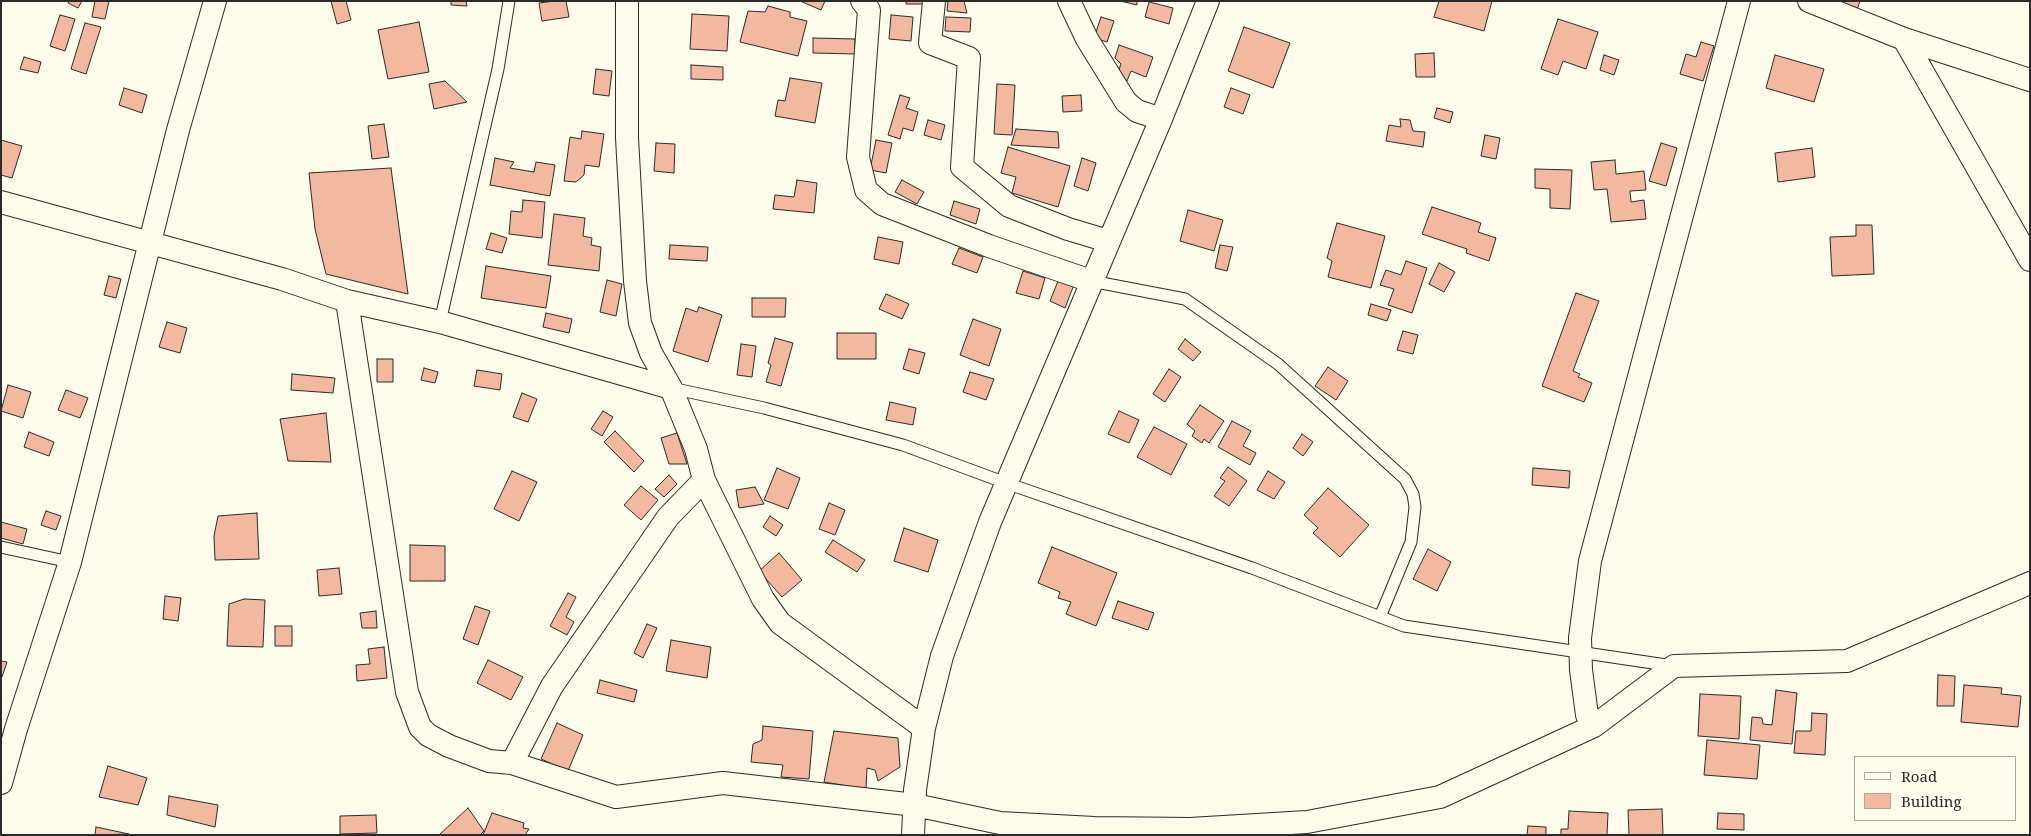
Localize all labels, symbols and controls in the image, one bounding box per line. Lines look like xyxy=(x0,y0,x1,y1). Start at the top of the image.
legend xyxy=(1854,756,2016,821)
text: Road xyxy=(1901,766,1937,786)
text: Building xyxy=(1901,791,1962,811)

